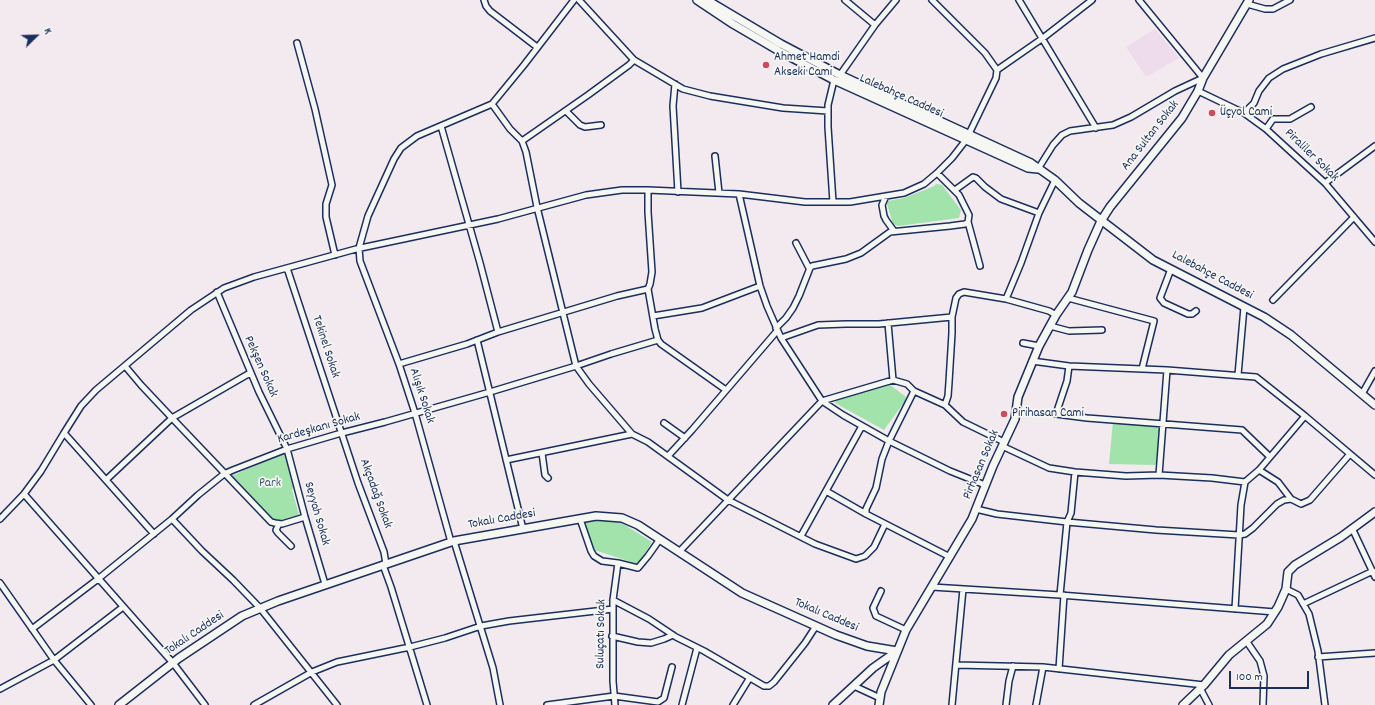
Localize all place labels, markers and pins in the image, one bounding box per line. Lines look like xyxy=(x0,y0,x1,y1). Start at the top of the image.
place label: Ahmet Hamdi Akseki Cami xyxy=(774,50,840,81)
marker: Ahmet Hamdi Akseki Cami xyxy=(761,60,771,70)
place label: Üçyol Cami xyxy=(1220,105,1272,121)
marker: Üçyol Cami xyxy=(1207,108,1217,118)
place label: Pirihasan Cami xyxy=(1012,406,1084,422)
marker: Pirihasan Cami xyxy=(999,409,1009,419)

